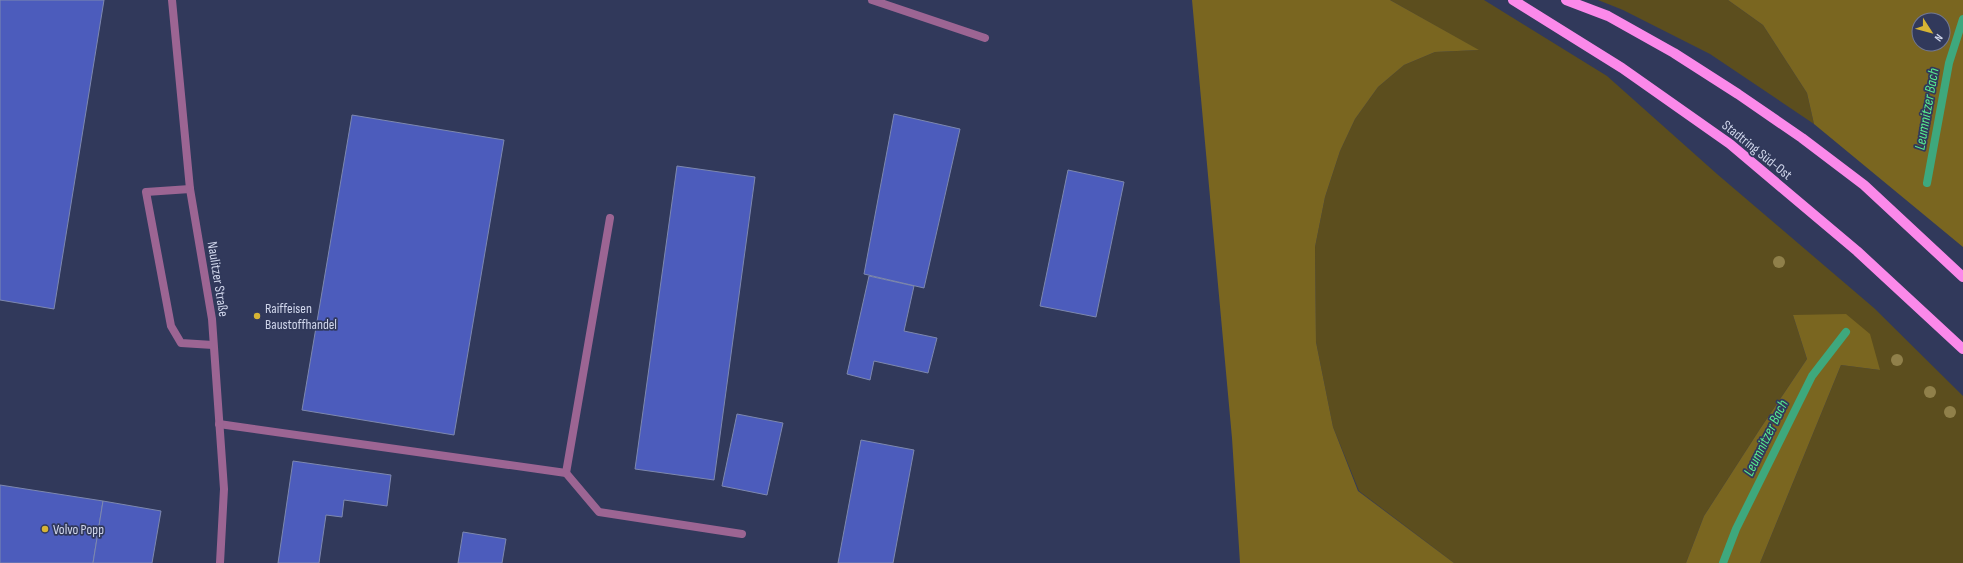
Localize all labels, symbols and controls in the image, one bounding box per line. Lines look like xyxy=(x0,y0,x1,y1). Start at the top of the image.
north arrow xyxy=(1911,12,1951,52)
text: N xyxy=(1932,31,1946,44)
water label: Leumnitzer Bach xyxy=(1910,67,1944,151)
street label: Stadtring Süd-Ost xyxy=(1719,117,1795,183)
street label: Naulitzer Straße xyxy=(204,240,232,318)
place label: Raiffeisen Baustoffhandel xyxy=(265,300,337,333)
marker: Raiffeisen Baustoffhandel xyxy=(252,311,262,321)
water label: Leumnitzer Bach xyxy=(1739,397,1793,479)
place label: Volvo Popp xyxy=(53,521,104,538)
marker: Volvo Popp xyxy=(40,524,50,534)

